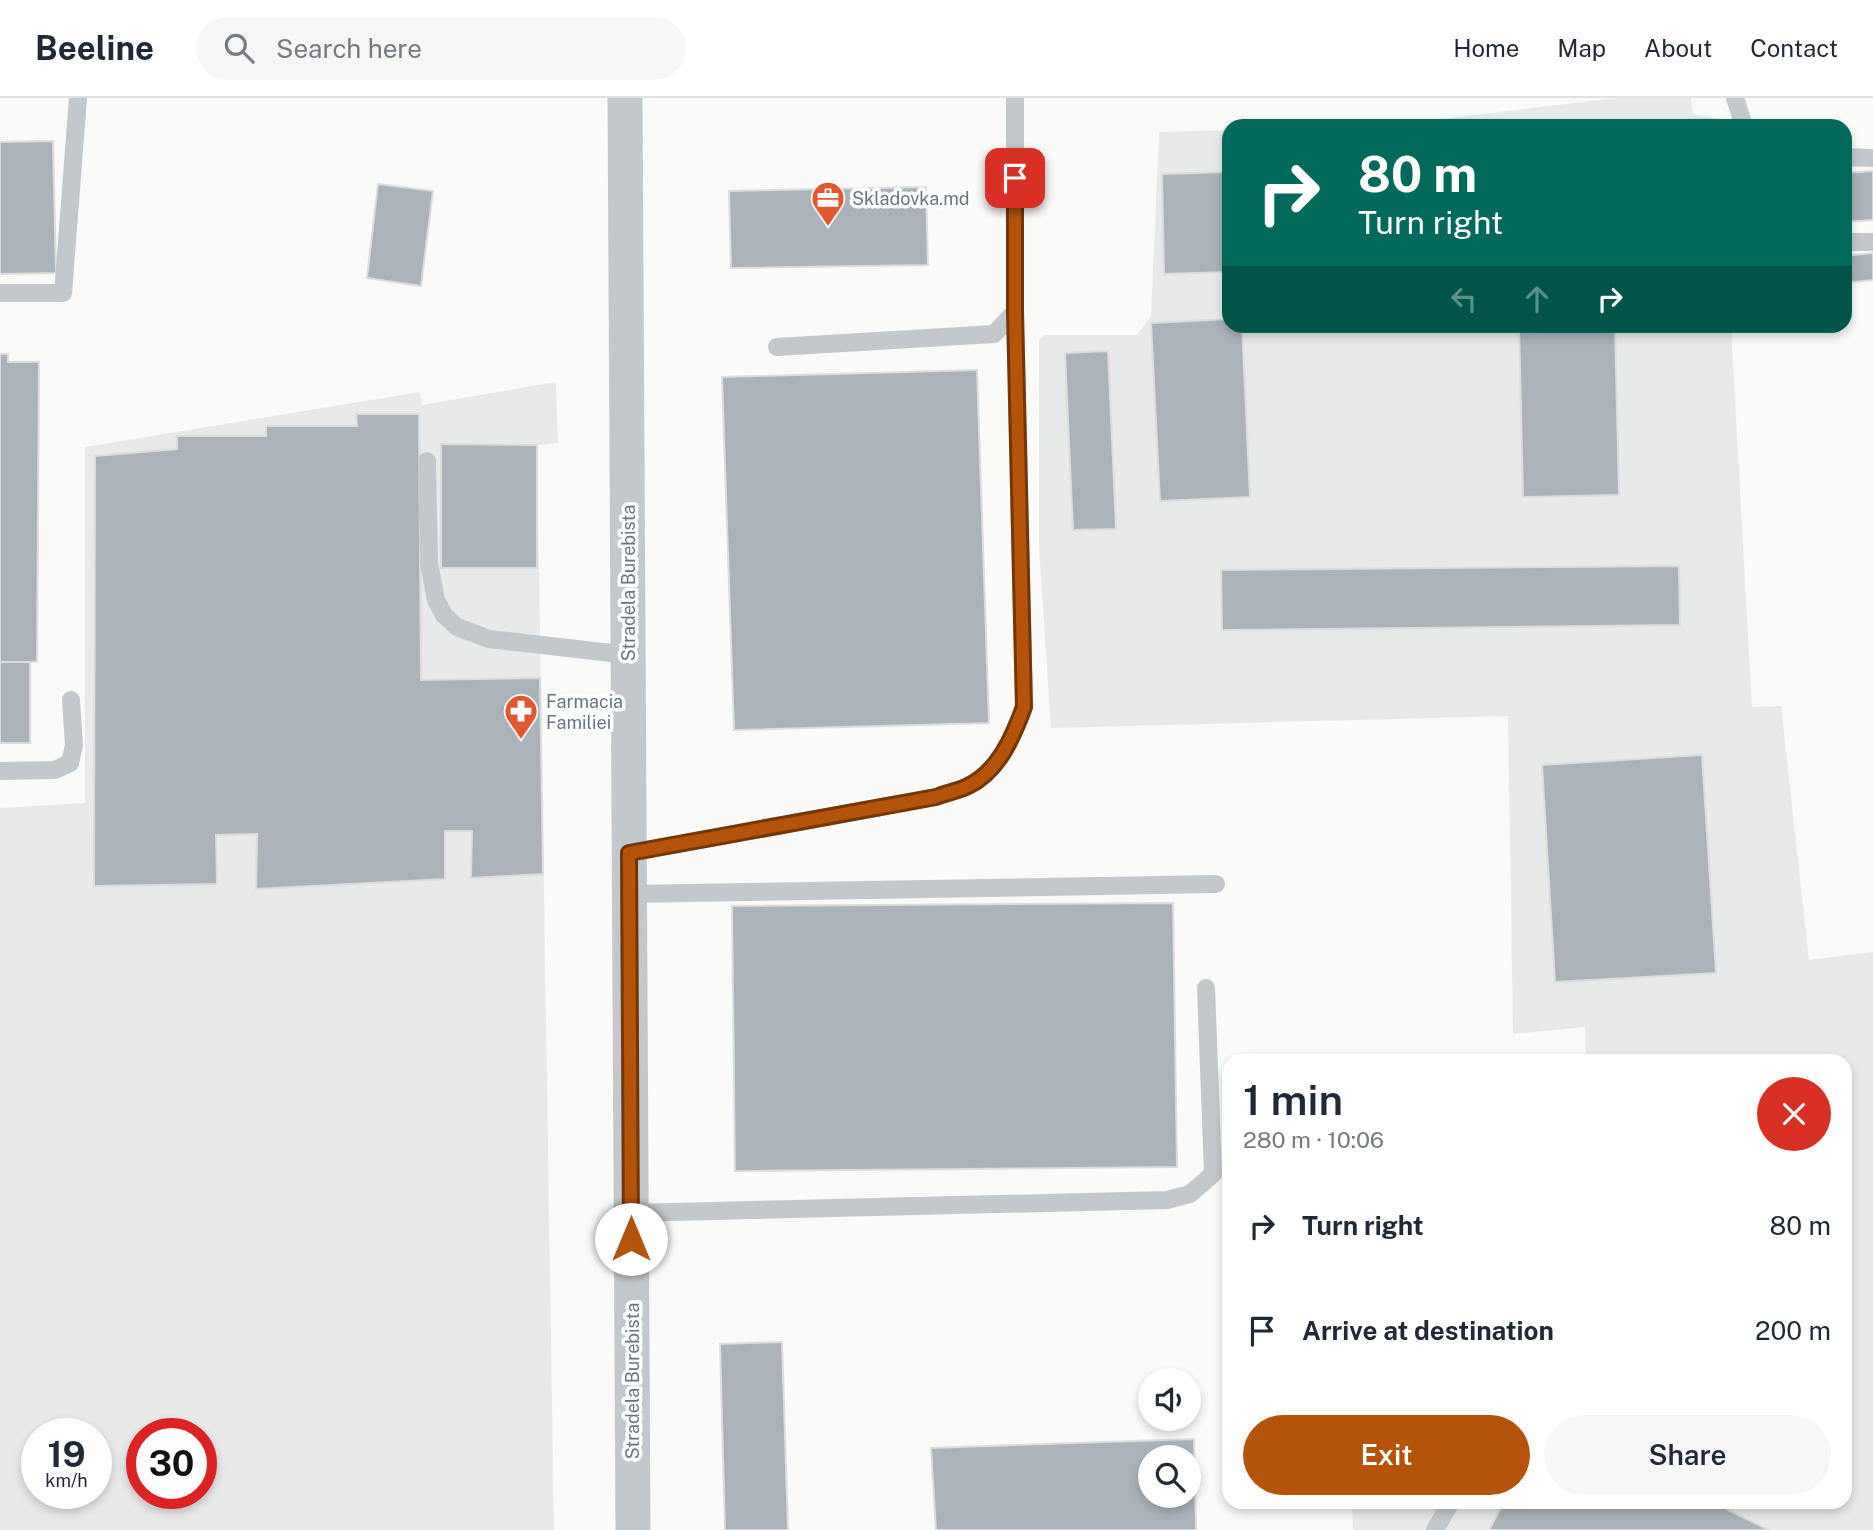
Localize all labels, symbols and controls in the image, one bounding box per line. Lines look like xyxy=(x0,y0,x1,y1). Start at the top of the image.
search box xyxy=(196,17,686,80)
text: Beeline xyxy=(35,29,154,67)
icon: search xyxy=(220,29,258,67)
text: Search here xyxy=(276,33,422,64)
text: Home xyxy=(1453,34,1519,62)
text: Map xyxy=(1557,34,1606,62)
text: About xyxy=(1644,34,1712,62)
text: Contact xyxy=(1750,34,1838,62)
text: 80 m xyxy=(1358,145,1477,203)
icon: right xyxy=(1243,147,1334,238)
pin xyxy=(985,148,1045,208)
icon: arrive xyxy=(996,159,1034,197)
office icon: Skladovka.md xyxy=(809,179,847,228)
place label: Skladovka.md xyxy=(852,188,969,209)
text: Turn right xyxy=(1358,204,1503,241)
icon: left xyxy=(1445,280,1483,318)
icon: ahead xyxy=(1518,280,1556,318)
icon: right xyxy=(1591,280,1629,318)
street label: Stradela Burebista xyxy=(618,505,639,661)
place label: Farmacia Familiei xyxy=(546,691,623,733)
pharmacy icon: Farmacia Familiei xyxy=(502,692,540,741)
text: 1 min xyxy=(1243,1075,1343,1124)
button: close xyxy=(1757,1077,1831,1151)
text: 280 m · 10:06 xyxy=(1243,1126,1384,1153)
position arrow xyxy=(594,1202,668,1276)
icon: right xyxy=(1243,1207,1281,1245)
text: Turn right xyxy=(1302,1210,1424,1241)
text: 80 m xyxy=(1770,1210,1831,1241)
street label: Stradela Burebista xyxy=(622,1303,643,1459)
icon: arrive xyxy=(1243,1312,1281,1350)
text: Arrive at destination xyxy=(1302,1315,1554,1346)
text: 200 m xyxy=(1755,1315,1831,1346)
map controls xyxy=(1138,1368,1201,1508)
button: sound xyxy=(1138,1368,1201,1431)
button: Exit xyxy=(1243,1415,1530,1495)
button: Share xyxy=(1544,1415,1831,1495)
speed limit sign: 30 xyxy=(126,1418,217,1509)
text: 19 xyxy=(47,1434,86,1475)
button: search xyxy=(1138,1445,1201,1508)
text: km/h xyxy=(45,1470,88,1491)

